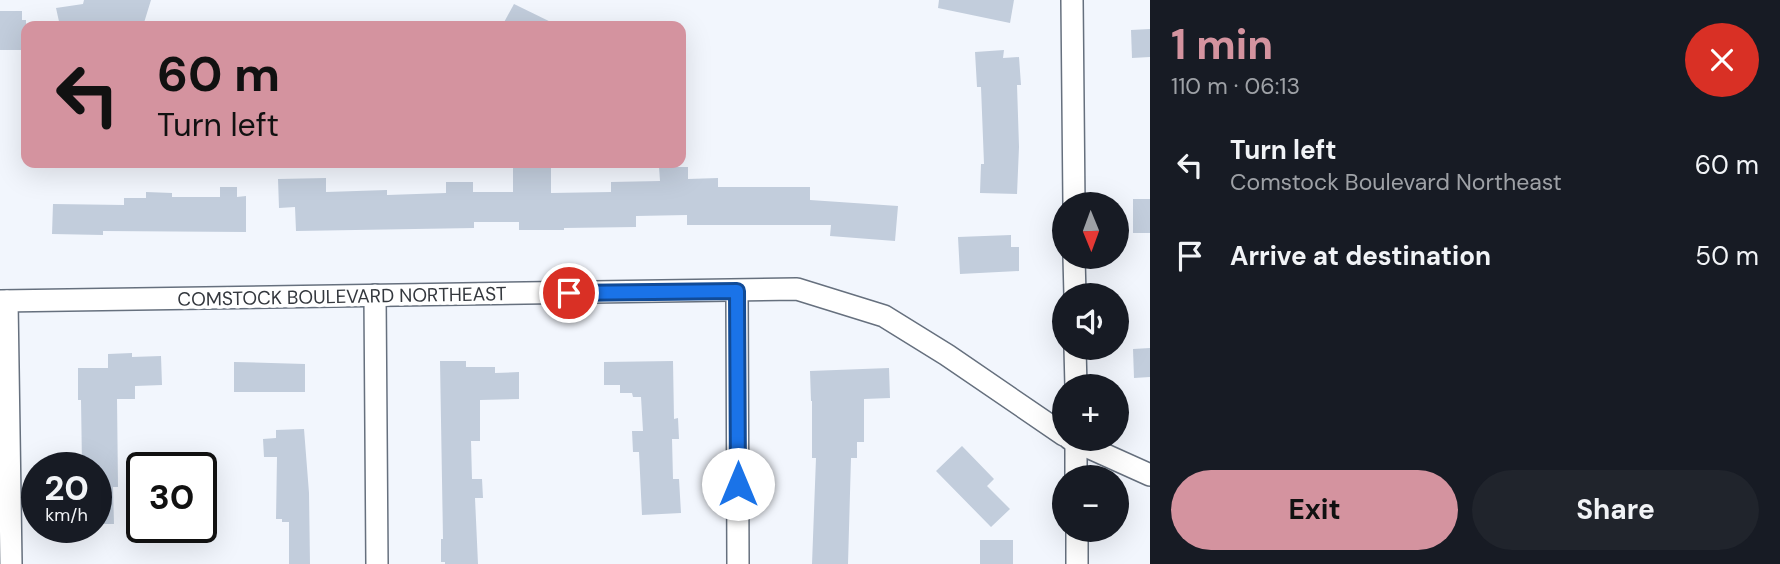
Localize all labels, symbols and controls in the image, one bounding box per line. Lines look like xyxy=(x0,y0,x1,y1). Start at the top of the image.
text: 1 min xyxy=(1171,17,1273,72)
button: close xyxy=(1685,23,1759,97)
text: 60 m xyxy=(157,42,280,106)
icon: left xyxy=(42,49,133,140)
text: 110 m · 06:13 xyxy=(1171,71,1300,101)
text: Turn left xyxy=(157,104,279,146)
text: Turn left xyxy=(1230,133,1337,167)
icon: left xyxy=(1171,146,1209,184)
text: 60 m xyxy=(1695,148,1759,182)
text: Comstock Boulevard Northeast xyxy=(1230,167,1562,197)
north arrow xyxy=(1052,192,1129,270)
map controls xyxy=(1052,192,1129,542)
icon: arrive xyxy=(1171,237,1209,275)
text: Arrive at destination xyxy=(1230,239,1491,273)
text: 50 m xyxy=(1695,239,1759,273)
pin xyxy=(539,263,599,323)
icon: arrive xyxy=(550,274,588,312)
street label: COMSTOCK BOULEVARD NORTHEAST xyxy=(177,281,507,312)
button: sound xyxy=(1052,283,1129,360)
button: + xyxy=(1052,374,1129,451)
position arrow xyxy=(701,447,775,521)
speed limit sign: 30 xyxy=(126,452,217,543)
text: 20 xyxy=(44,465,89,511)
button: − xyxy=(1052,465,1129,542)
button: Exit xyxy=(1171,470,1458,550)
button: Share xyxy=(1472,470,1759,550)
text: km/h xyxy=(45,503,88,527)

